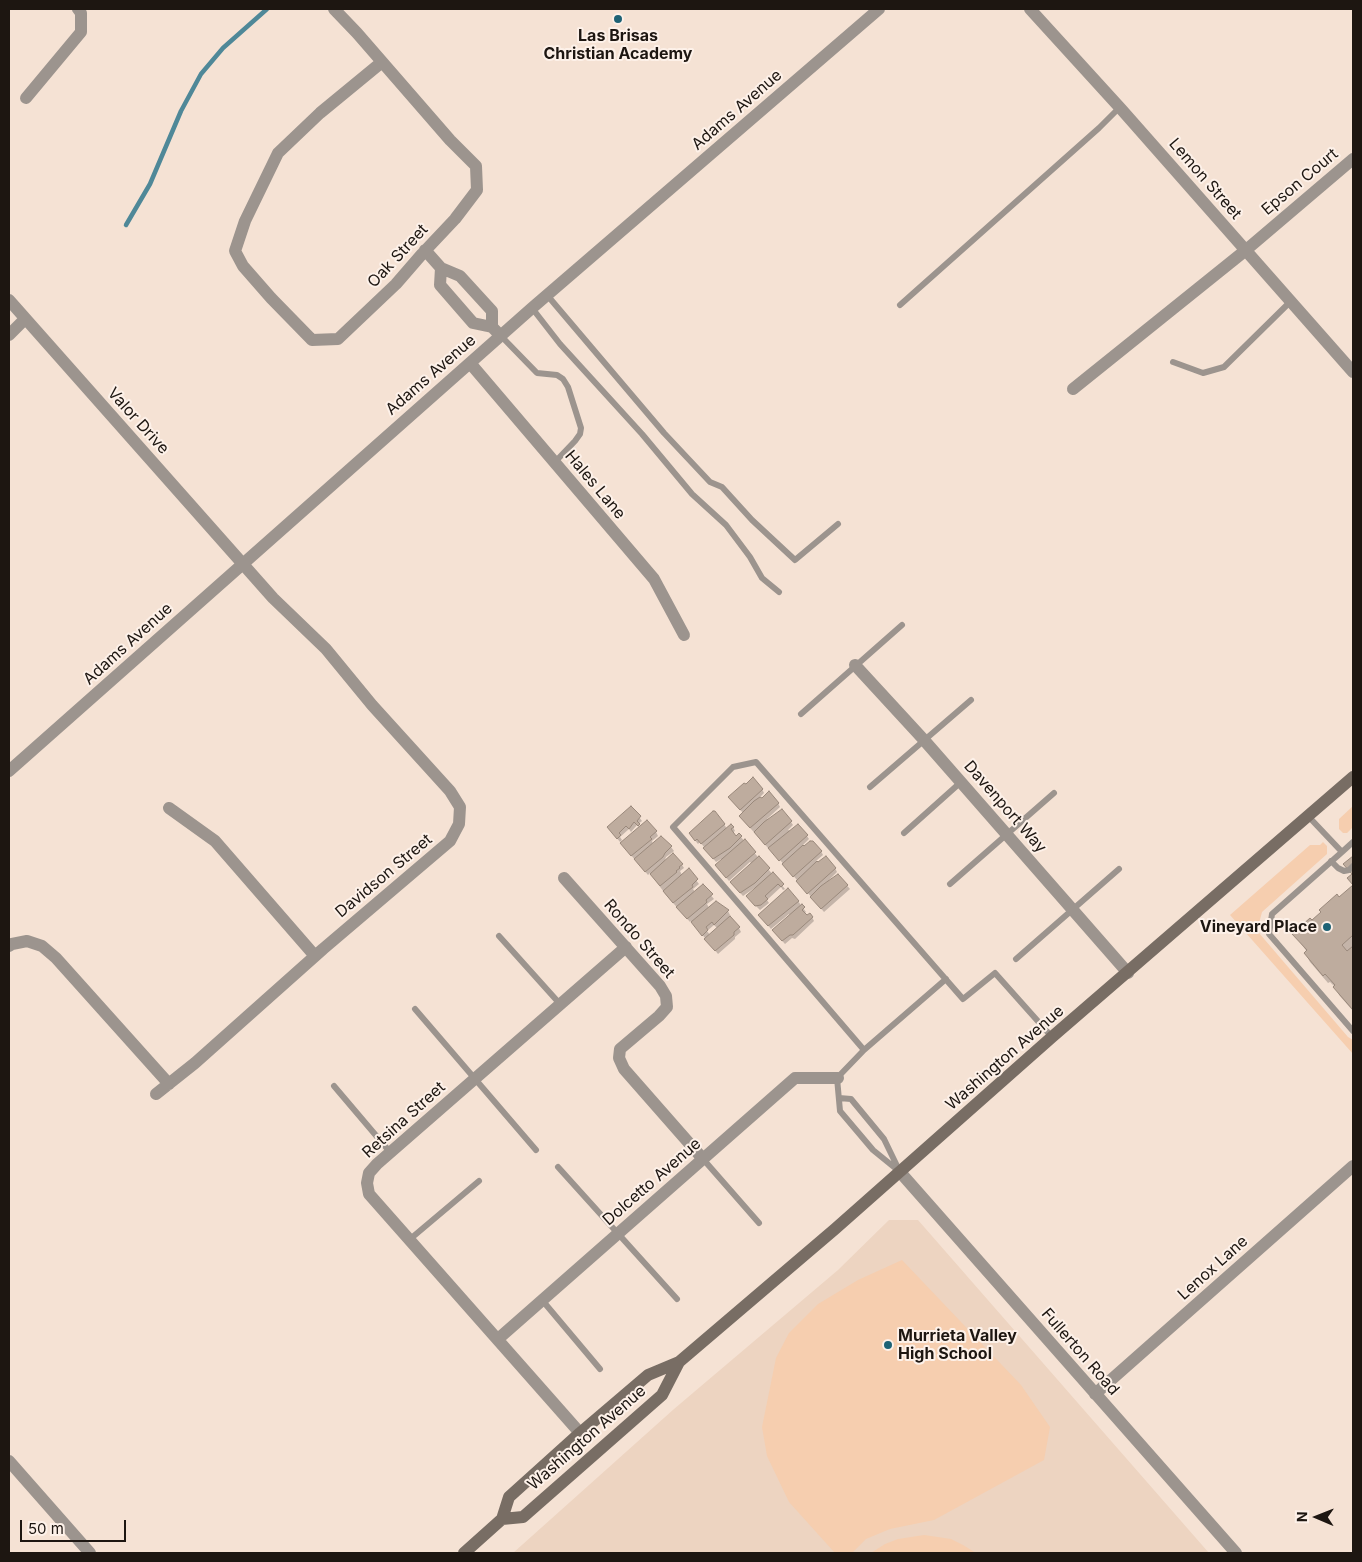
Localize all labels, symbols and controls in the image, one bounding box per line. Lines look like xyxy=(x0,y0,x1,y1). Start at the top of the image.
marker: Las Brisas Christian Academy xyxy=(612,13,624,25)
place label: Las Brisas Christian Academy xyxy=(544,26,692,64)
street label: Adams Avenue xyxy=(688,66,786,154)
street label: Lemon Street xyxy=(1165,135,1245,223)
street label: Epson Court xyxy=(1258,145,1342,219)
street label: Oak Street xyxy=(364,220,432,292)
street label: Adams Avenue xyxy=(382,331,480,419)
street label: Valor Drive xyxy=(103,384,173,458)
street label: Hales Lane xyxy=(561,447,629,523)
street label: Adams Avenue xyxy=(80,599,176,689)
street label: Davenport Way xyxy=(960,757,1050,857)
street label: Davidson Street xyxy=(332,830,436,922)
street label: Rondo Street xyxy=(600,896,678,982)
place label: Vineyard Place xyxy=(1200,917,1317,937)
marker: Vineyard Place xyxy=(1321,921,1333,933)
street label: Washington Avenue xyxy=(942,1002,1068,1114)
street label: Retsina Street xyxy=(359,1078,449,1162)
street label: Dolcetto Avenue xyxy=(599,1134,705,1230)
street label: Lenox Lane xyxy=(1174,1232,1252,1304)
street label: Fullerton Road xyxy=(1037,1305,1123,1399)
place label: Murrieta Valley High School xyxy=(898,1326,1017,1364)
marker: Murrieta Valley High School xyxy=(882,1339,894,1351)
street label: Washington Avenue xyxy=(524,1382,650,1494)
north arrow xyxy=(1292,1492,1342,1542)
scale bar xyxy=(22,1510,129,1542)
text: N xyxy=(1293,1511,1310,1522)
text: 50 m xyxy=(28,1519,64,1538)

